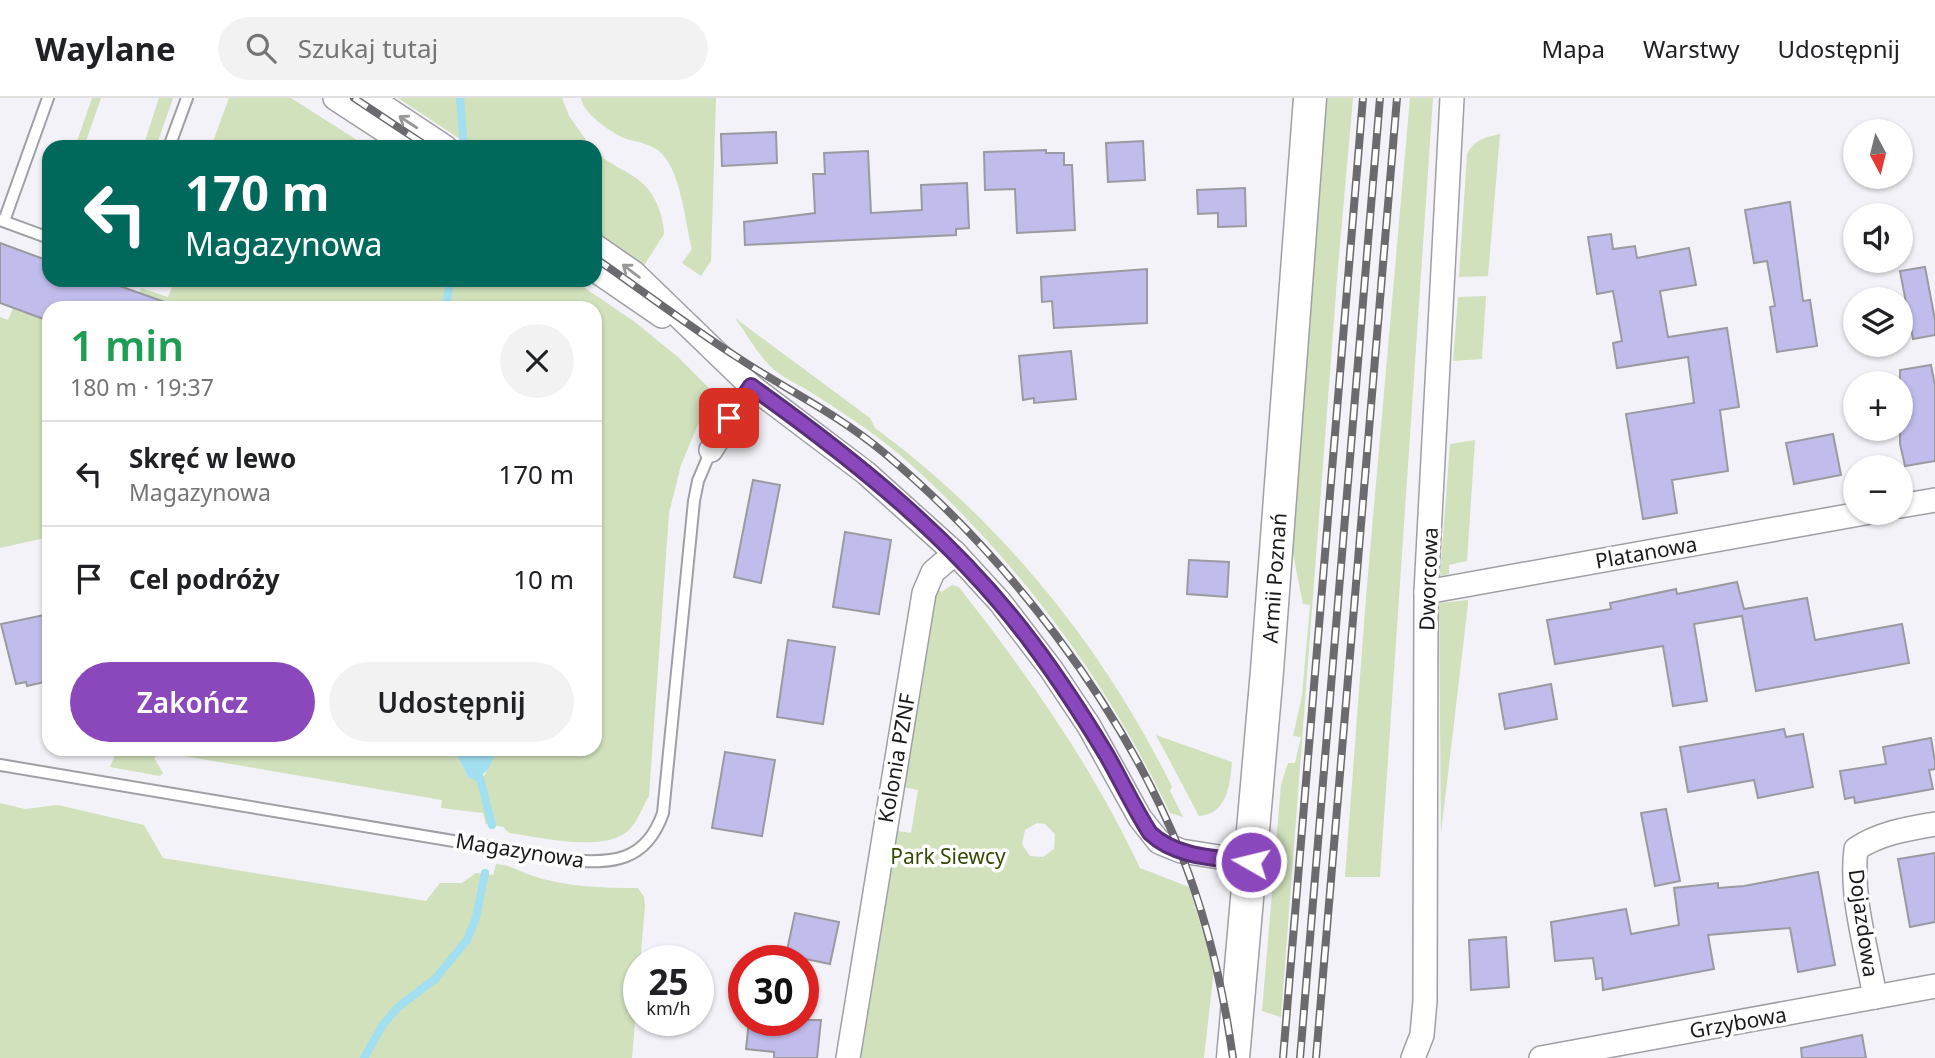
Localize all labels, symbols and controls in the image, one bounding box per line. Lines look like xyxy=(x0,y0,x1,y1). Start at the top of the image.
search box xyxy=(218,17,708,80)
text: Waylane xyxy=(35,26,176,71)
icon: search xyxy=(242,29,280,67)
text: Szukaj tutaj xyxy=(298,30,438,66)
text: Mapa xyxy=(1542,32,1605,65)
text: Warstwy xyxy=(1643,32,1740,65)
text: Udostępnij xyxy=(1778,32,1900,65)
one-way arrow xyxy=(399,115,418,130)
north arrow xyxy=(1843,119,1913,189)
map controls xyxy=(1843,119,1913,525)
text: 170 m xyxy=(185,159,330,225)
icon: left xyxy=(70,168,161,259)
button: sound xyxy=(1843,203,1913,273)
text: Magazynowa xyxy=(185,222,383,265)
one-way arrow xyxy=(621,264,640,279)
button: layers xyxy=(1843,287,1913,357)
text: 1 min xyxy=(70,316,184,373)
button: close xyxy=(500,324,574,398)
text: 180 m · 19:37 xyxy=(70,371,214,403)
button: + xyxy=(1843,371,1913,441)
pin xyxy=(699,388,759,448)
icon: arrive xyxy=(710,399,748,437)
text: Skręć w lewo xyxy=(129,440,296,476)
icon: left xyxy=(70,455,108,493)
button: − xyxy=(1843,455,1913,525)
text: 170 m xyxy=(498,456,574,492)
text: Magazynowa xyxy=(129,476,271,508)
street label: Armii Poznań xyxy=(1255,512,1293,644)
street label: Dworcowa xyxy=(1412,527,1444,631)
street label: Platanowa xyxy=(1593,529,1699,575)
icon: arrive xyxy=(70,560,108,598)
text: Cel podróży xyxy=(129,561,280,597)
text: 10 m xyxy=(513,561,574,597)
button: Zakończ xyxy=(70,662,315,742)
button: Udostępnij xyxy=(329,662,574,742)
street label: Kolonia PZNF xyxy=(871,691,921,825)
position arrow xyxy=(1214,825,1288,899)
street label: Magazynowa xyxy=(454,826,586,874)
park label: Park Siewcy xyxy=(890,842,1006,870)
street label: Dojazdowa xyxy=(1843,867,1885,979)
speed limit sign: 30 xyxy=(728,945,819,1036)
text: 25 xyxy=(648,958,689,1005)
text: km/h xyxy=(646,996,691,1020)
street label: Grzybowa xyxy=(1687,1000,1789,1044)

